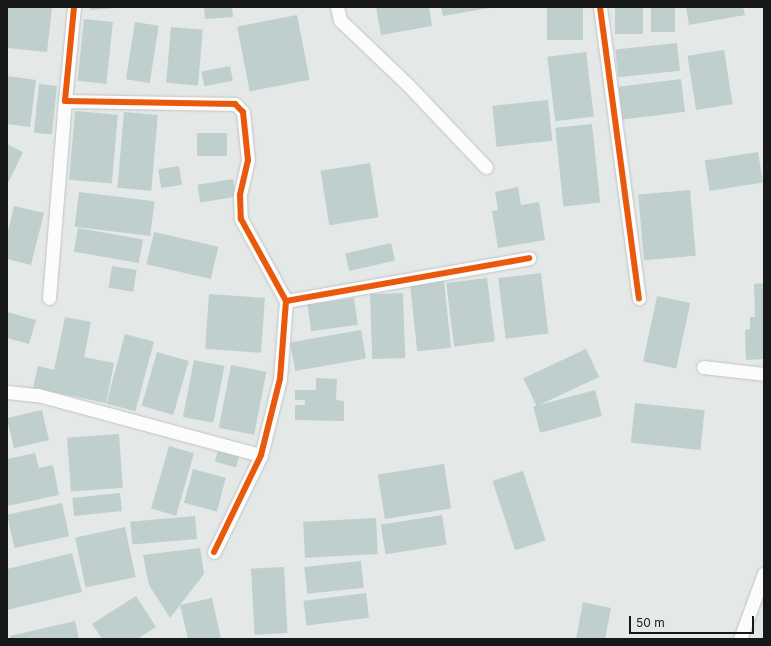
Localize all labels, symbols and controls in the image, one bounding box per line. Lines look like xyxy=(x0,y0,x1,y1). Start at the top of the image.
scale bar xyxy=(631,608,756,634)
text: 50 m xyxy=(636,615,665,630)

